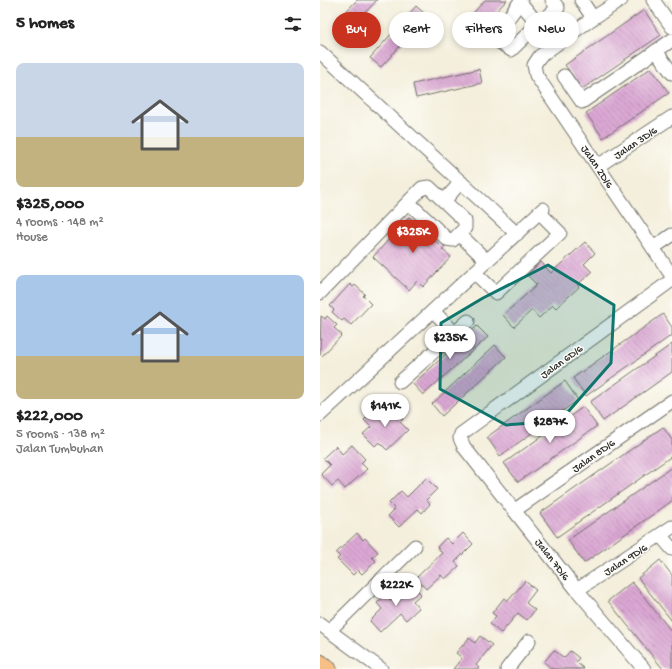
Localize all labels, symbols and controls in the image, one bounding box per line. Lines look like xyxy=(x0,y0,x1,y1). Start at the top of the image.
chip: Buy xyxy=(332,12,381,48)
chip: Rent xyxy=(389,12,444,48)
chip: Filters xyxy=(452,12,516,48)
chip: New xyxy=(524,12,579,48)
icon: filters xyxy=(282,13,304,35)
text: 5 homes xyxy=(16,14,74,34)
icon: home xyxy=(124,89,196,161)
street label: Jalan 3D/6 xyxy=(612,125,660,162)
street label: Jalan 2D/6 xyxy=(578,143,615,191)
text: $325,000 xyxy=(16,195,84,215)
text: 4 rooms · 148 m² xyxy=(16,215,104,230)
pin: $325K xyxy=(385,220,441,254)
text: $325K xyxy=(397,225,429,240)
text: House xyxy=(16,230,48,245)
icon: home xyxy=(124,301,196,373)
pin: $235K xyxy=(422,326,478,360)
text: $235K xyxy=(434,331,466,346)
street label: Jalan 6D/6 xyxy=(539,343,586,382)
pin: $141K xyxy=(357,394,413,428)
text: $141K xyxy=(370,399,400,414)
text: $222,000 xyxy=(16,407,83,427)
pin: $287K xyxy=(522,410,578,444)
text: $287K xyxy=(533,415,567,430)
text: 5 rooms · 138 m² xyxy=(16,427,105,442)
street label: Jalan 8D/6 xyxy=(570,437,618,476)
text: Jalan Tumbuhan xyxy=(16,442,103,457)
street label: Jalan 7D/6 xyxy=(531,537,572,584)
street label: Jalan 9D/6 xyxy=(602,542,650,579)
pin: $222K xyxy=(368,573,424,607)
text: $222K xyxy=(380,578,412,593)

